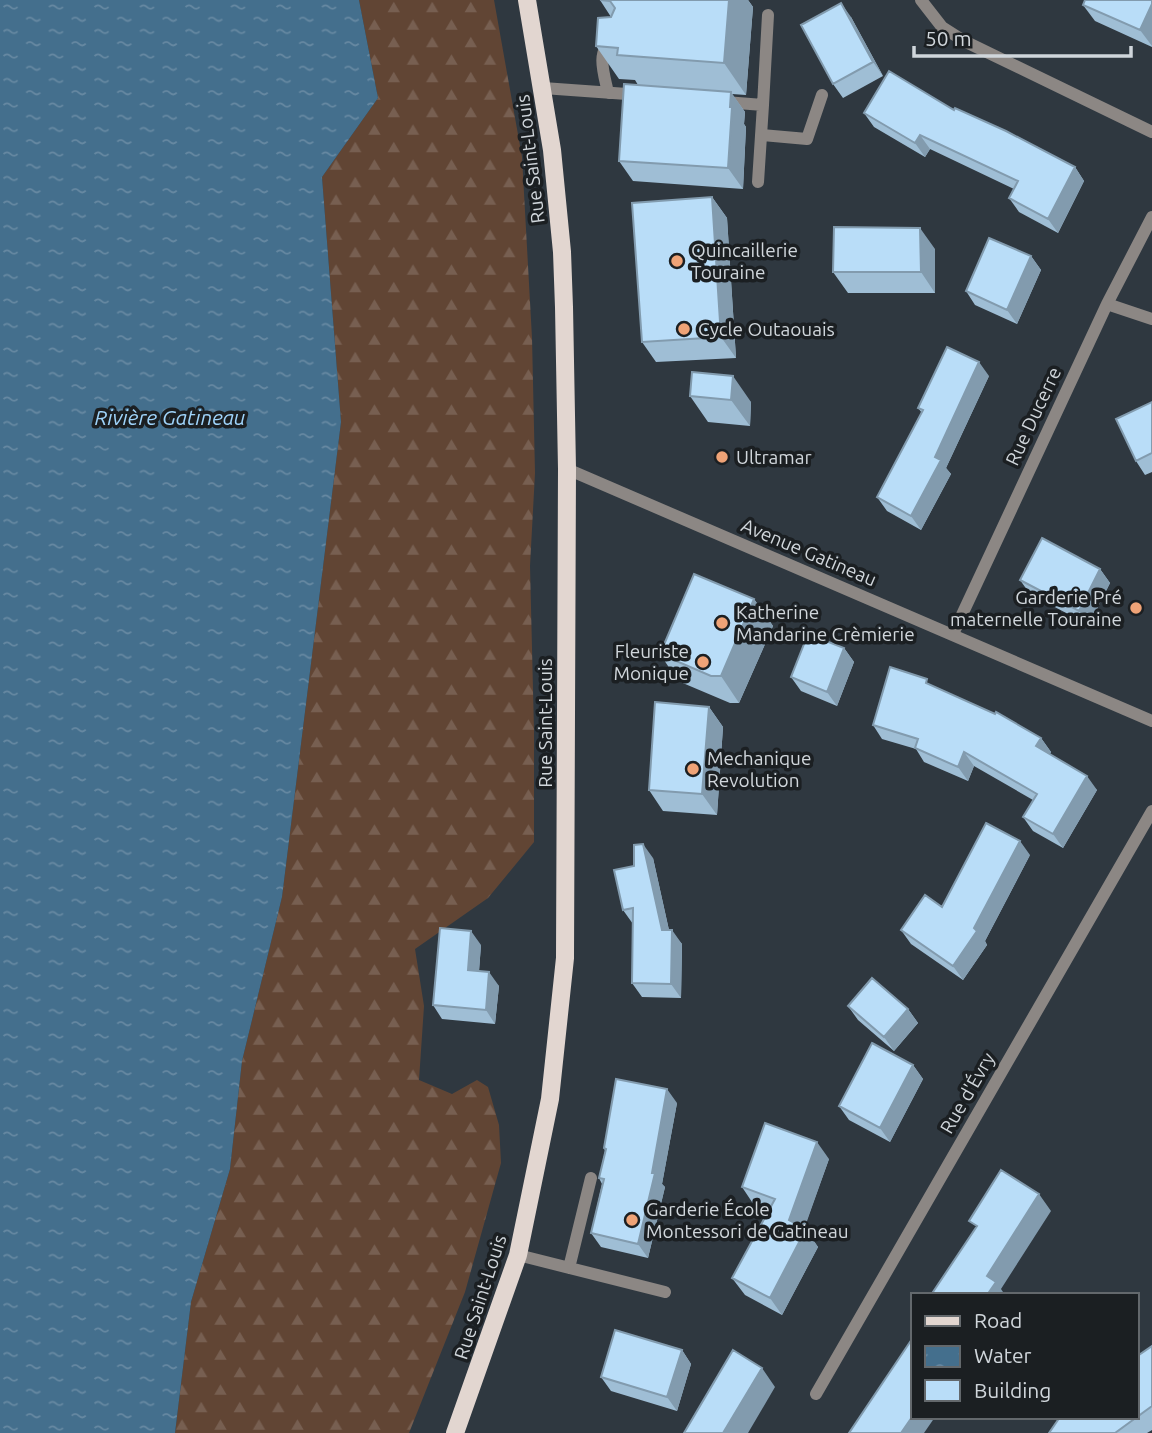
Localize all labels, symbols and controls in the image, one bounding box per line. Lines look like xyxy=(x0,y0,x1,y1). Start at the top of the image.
scale bar xyxy=(914,14,1131,58)
text: 50 m xyxy=(925,26,972,50)
street label: Rue Saint-Louis xyxy=(511,93,549,225)
place label: Quincaillerie Touraine xyxy=(691,239,798,283)
marker: Quincaillerie Touraine xyxy=(669,253,685,269)
place label: Cycle Outaouais xyxy=(698,318,835,340)
marker: Cycle Outaouais xyxy=(676,321,692,337)
street label: Rue Ducerre xyxy=(1001,363,1065,469)
water label: Rivière Gatineau xyxy=(95,405,245,429)
place label: Ultramar xyxy=(736,446,812,468)
marker: Ultramar xyxy=(714,449,730,465)
street label: Avenue Gatineau xyxy=(738,514,880,590)
place label: Garderie Pré maternelle Touraine xyxy=(950,586,1122,630)
marker: Garderie Pré maternelle Touraine xyxy=(1128,600,1144,616)
place label: Katherine Mandarine Crèmierie xyxy=(736,601,915,645)
marker: Katherine Mandarine Crèmierie xyxy=(714,615,730,631)
place label: Fleuriste Monique xyxy=(613,640,689,684)
marker: Fleuriste Monique xyxy=(695,654,711,670)
street label: Rue Saint-Louis xyxy=(534,658,556,788)
place label: Mechanique Revolution xyxy=(707,747,811,791)
marker: Mechanique Revolution xyxy=(685,761,701,777)
street label: Rue d'Évry xyxy=(935,1049,999,1137)
place label: Garderie École Montessori de Gatineau xyxy=(646,1198,849,1242)
marker: Garderie École Montessori de Gatineau xyxy=(624,1212,640,1228)
street label: Rue Saint-Louis xyxy=(449,1232,511,1362)
legend xyxy=(911,1293,1138,1419)
text: Road xyxy=(974,1308,1022,1332)
text: Water xyxy=(974,1343,1032,1367)
text: Building xyxy=(974,1378,1051,1402)

